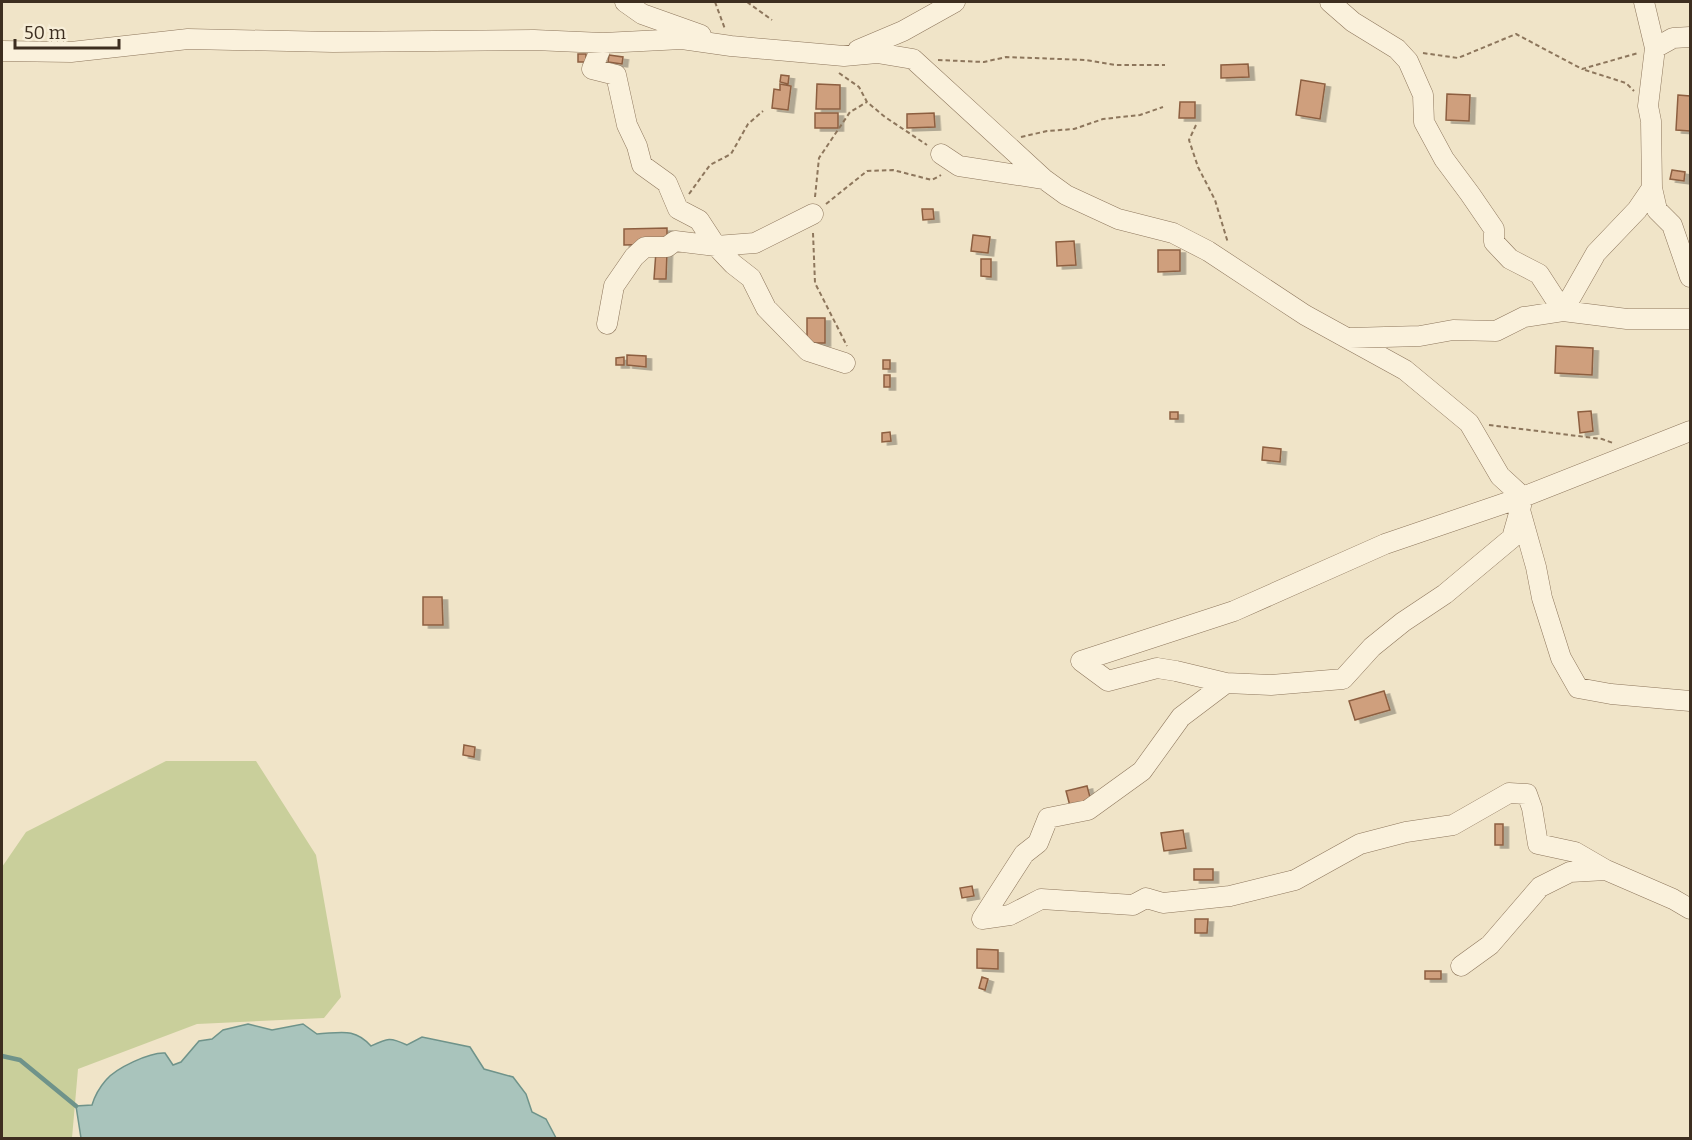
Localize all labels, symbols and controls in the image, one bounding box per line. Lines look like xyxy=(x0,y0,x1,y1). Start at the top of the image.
scale bar xyxy=(15,12,118,50)
text: 50 m xyxy=(24,22,66,44)

